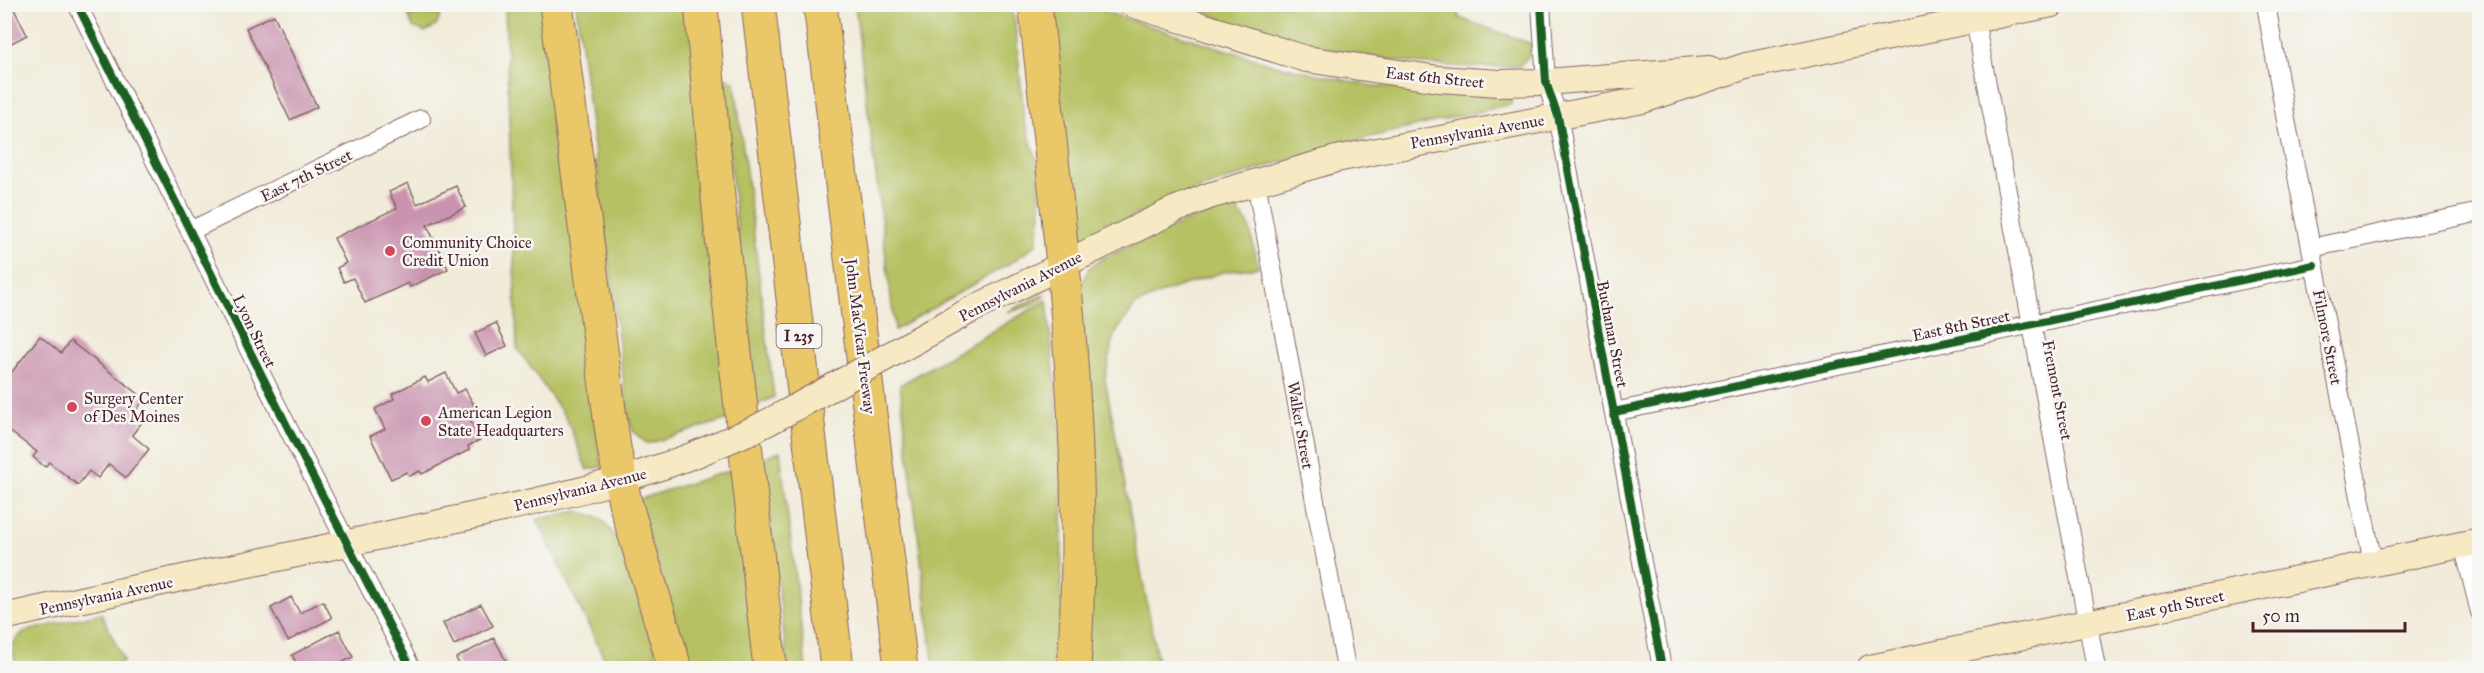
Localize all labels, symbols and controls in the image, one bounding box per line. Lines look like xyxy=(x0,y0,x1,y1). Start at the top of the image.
street label: East 6th Street xyxy=(1385,63,1486,92)
street label: Pennsylvania Avenue xyxy=(1409,110,1546,153)
street label: East 7th Street xyxy=(257,145,355,206)
place label: Community Choice Credit Union xyxy=(402,233,532,270)
marker: Community Choice Credit Union xyxy=(383,244,397,258)
street label: Pennsylvania Avenue xyxy=(955,247,1085,326)
street label: John MacVicar Freeway xyxy=(840,255,880,415)
street label: Buchanan Street xyxy=(1593,279,1632,390)
street label: Filmore Street xyxy=(2309,288,2346,387)
street label: Lyon Street xyxy=(229,292,281,371)
street label: East 8th Street xyxy=(1911,306,2012,345)
road number: I 235 xyxy=(776,324,822,348)
street label: Fremont Street xyxy=(2038,338,2077,442)
street label: Walker Street xyxy=(1283,380,1318,471)
place label: Surgery Center of Des Moines xyxy=(84,389,183,426)
marker: Surgery Center of Des Moines xyxy=(65,400,79,414)
place label: American Legion State Headquarters xyxy=(437,403,564,441)
marker: American Legion State Headquarters xyxy=(419,414,433,428)
street label: Pennsylvania Avenue xyxy=(512,464,649,515)
street label: Pennsylvania Avenue xyxy=(38,572,175,619)
street label: East 9th Street xyxy=(2124,586,2226,625)
scale bar xyxy=(2253,595,2404,633)
text: 50 m xyxy=(2262,605,2300,627)

